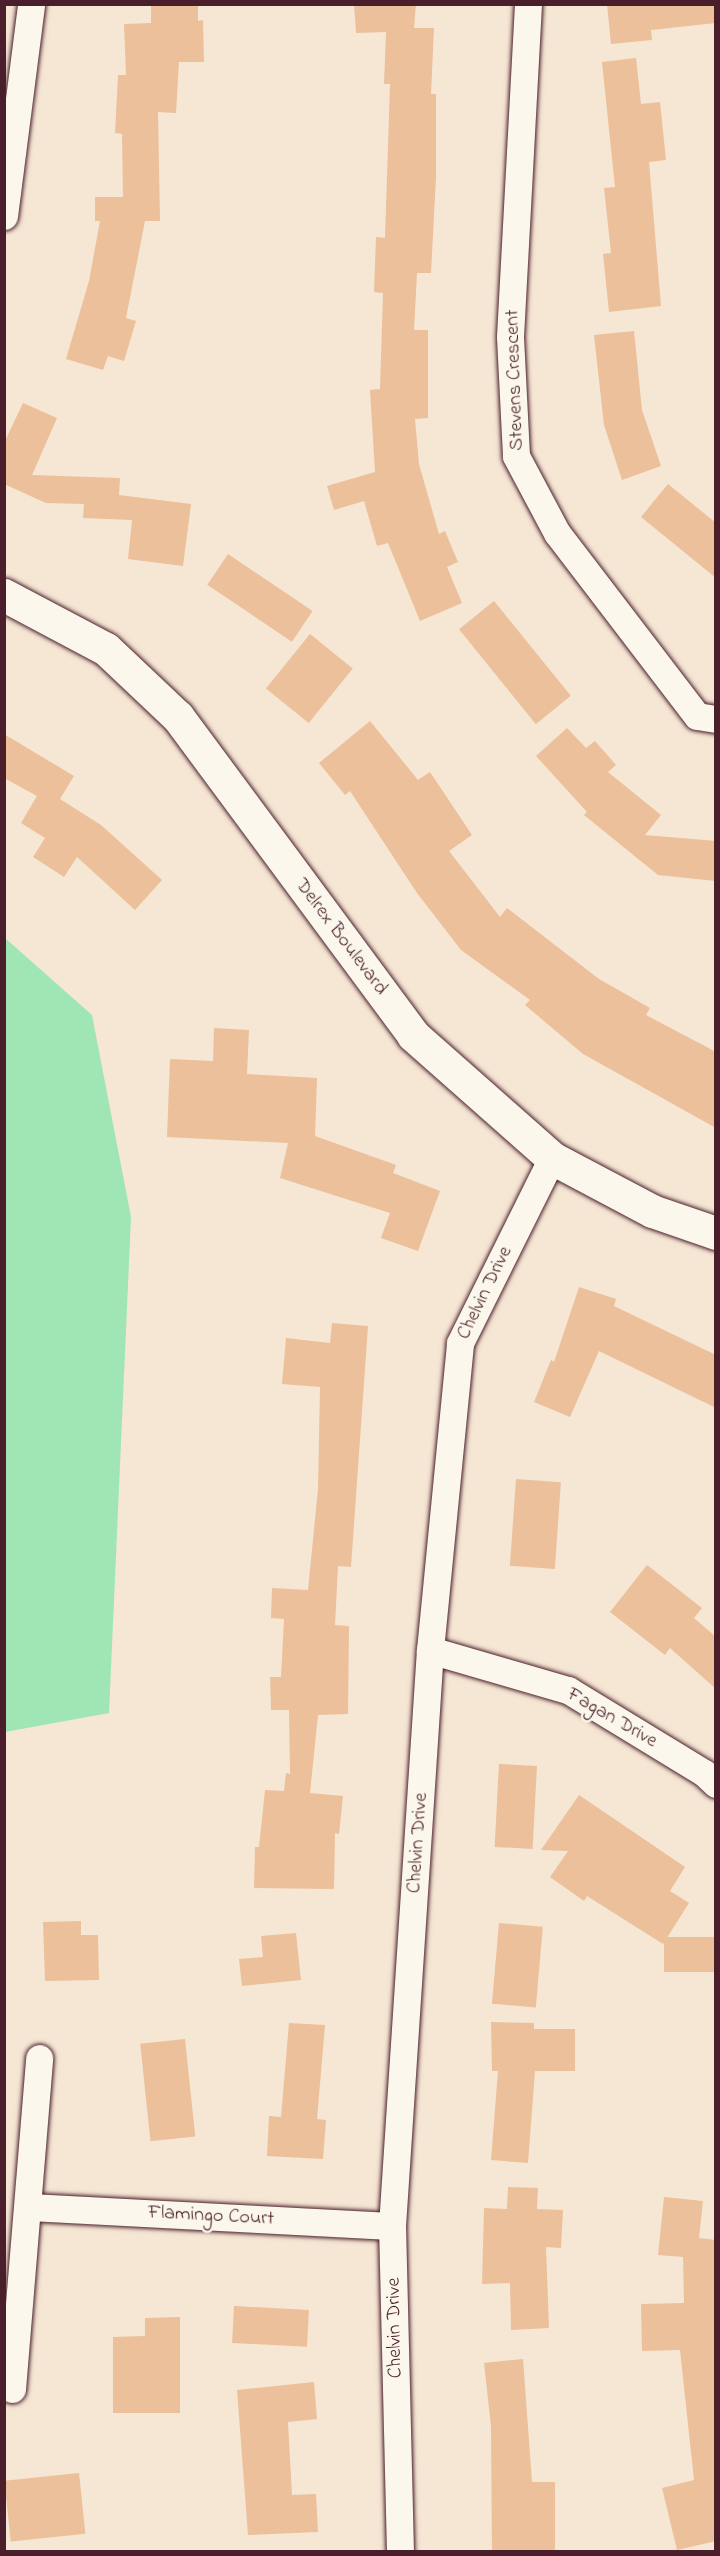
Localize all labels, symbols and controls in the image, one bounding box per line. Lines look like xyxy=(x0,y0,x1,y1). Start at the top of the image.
street label: Stevens Crescent xyxy=(501,309,529,451)
street label: Delrex Boulevard xyxy=(289,874,393,1000)
street label: Chelvin Drive xyxy=(452,1242,518,1344)
street label: Fagan Drive xyxy=(563,1683,661,1753)
street label: Chelvin Drive xyxy=(403,1792,433,1894)
street label: Flamingo Court xyxy=(147,2201,275,2231)
street label: Chelvin Drive xyxy=(382,2277,408,2379)

